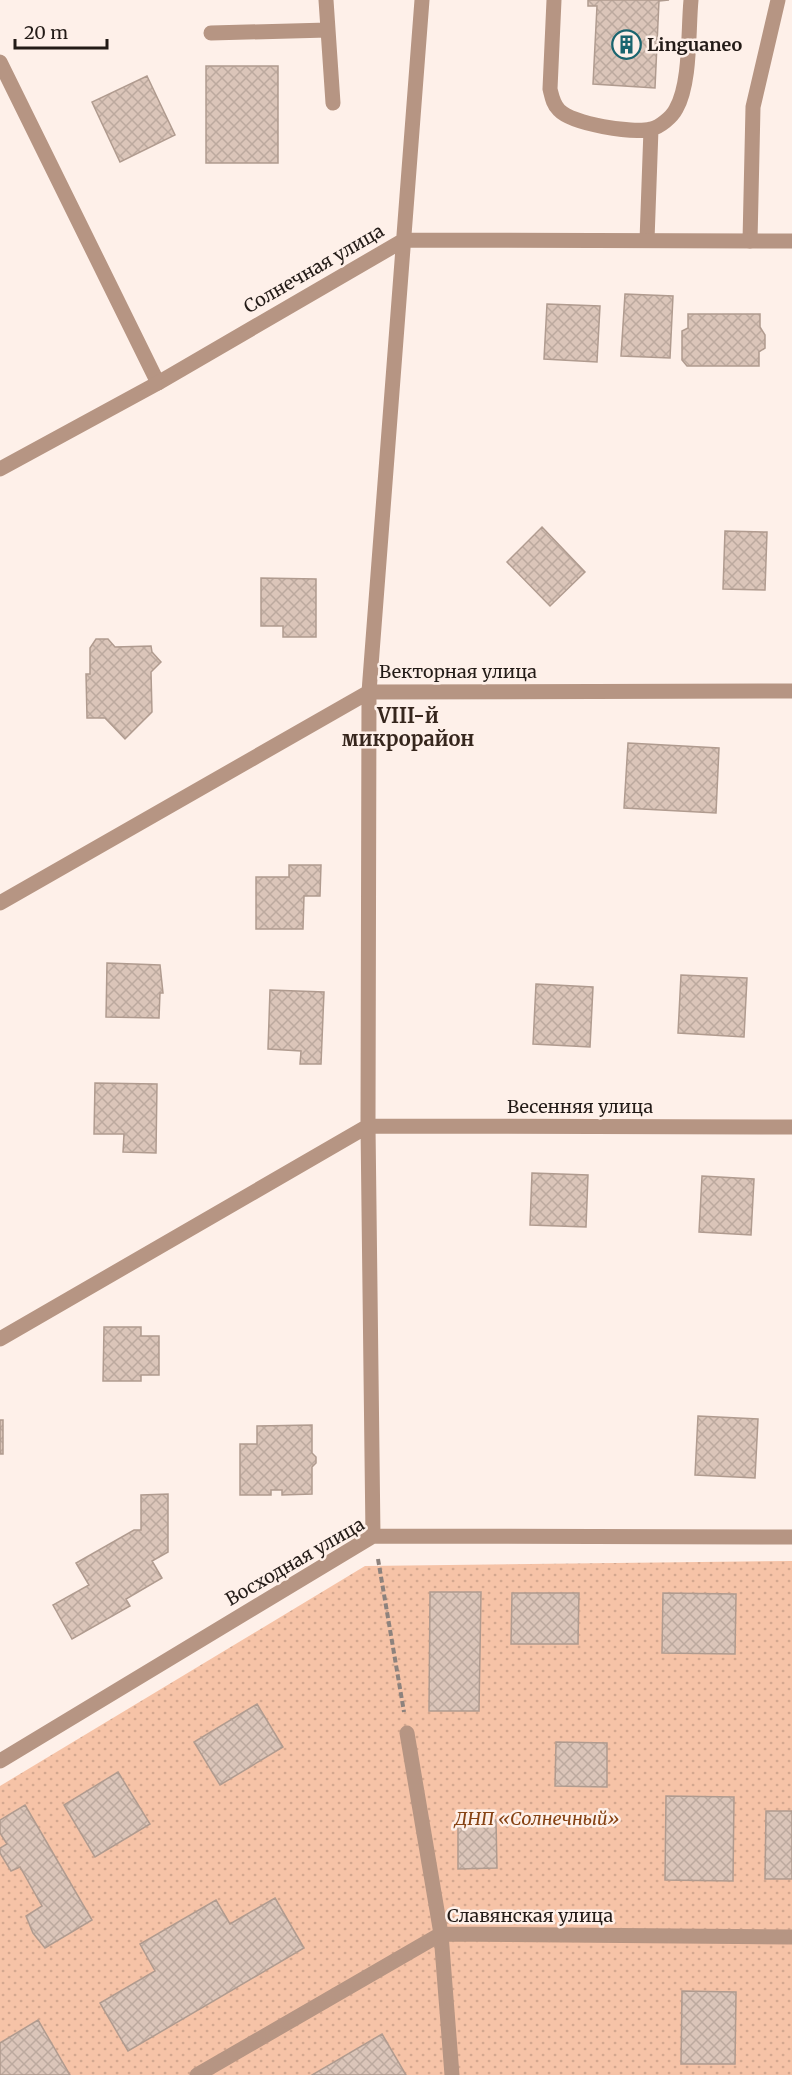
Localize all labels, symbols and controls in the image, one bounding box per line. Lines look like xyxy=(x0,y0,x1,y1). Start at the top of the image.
scale bar xyxy=(15,12,106,50)
text: 20 m xyxy=(24,21,68,44)
building icon: Linguaneo xyxy=(610,29,642,61)
place label: Linguaneo xyxy=(647,33,743,56)
street label: Солнечная улица xyxy=(240,219,388,318)
street label: Векторная улица xyxy=(379,660,537,683)
district label: VIII-й микрорайон xyxy=(342,703,474,751)
street label: Весенняя улица xyxy=(507,1095,653,1118)
street label: Восходная улица xyxy=(221,1512,369,1611)
park label: ДНП «Солнечный» xyxy=(453,1807,619,1830)
street label: Славянская улица xyxy=(447,1904,613,1927)

